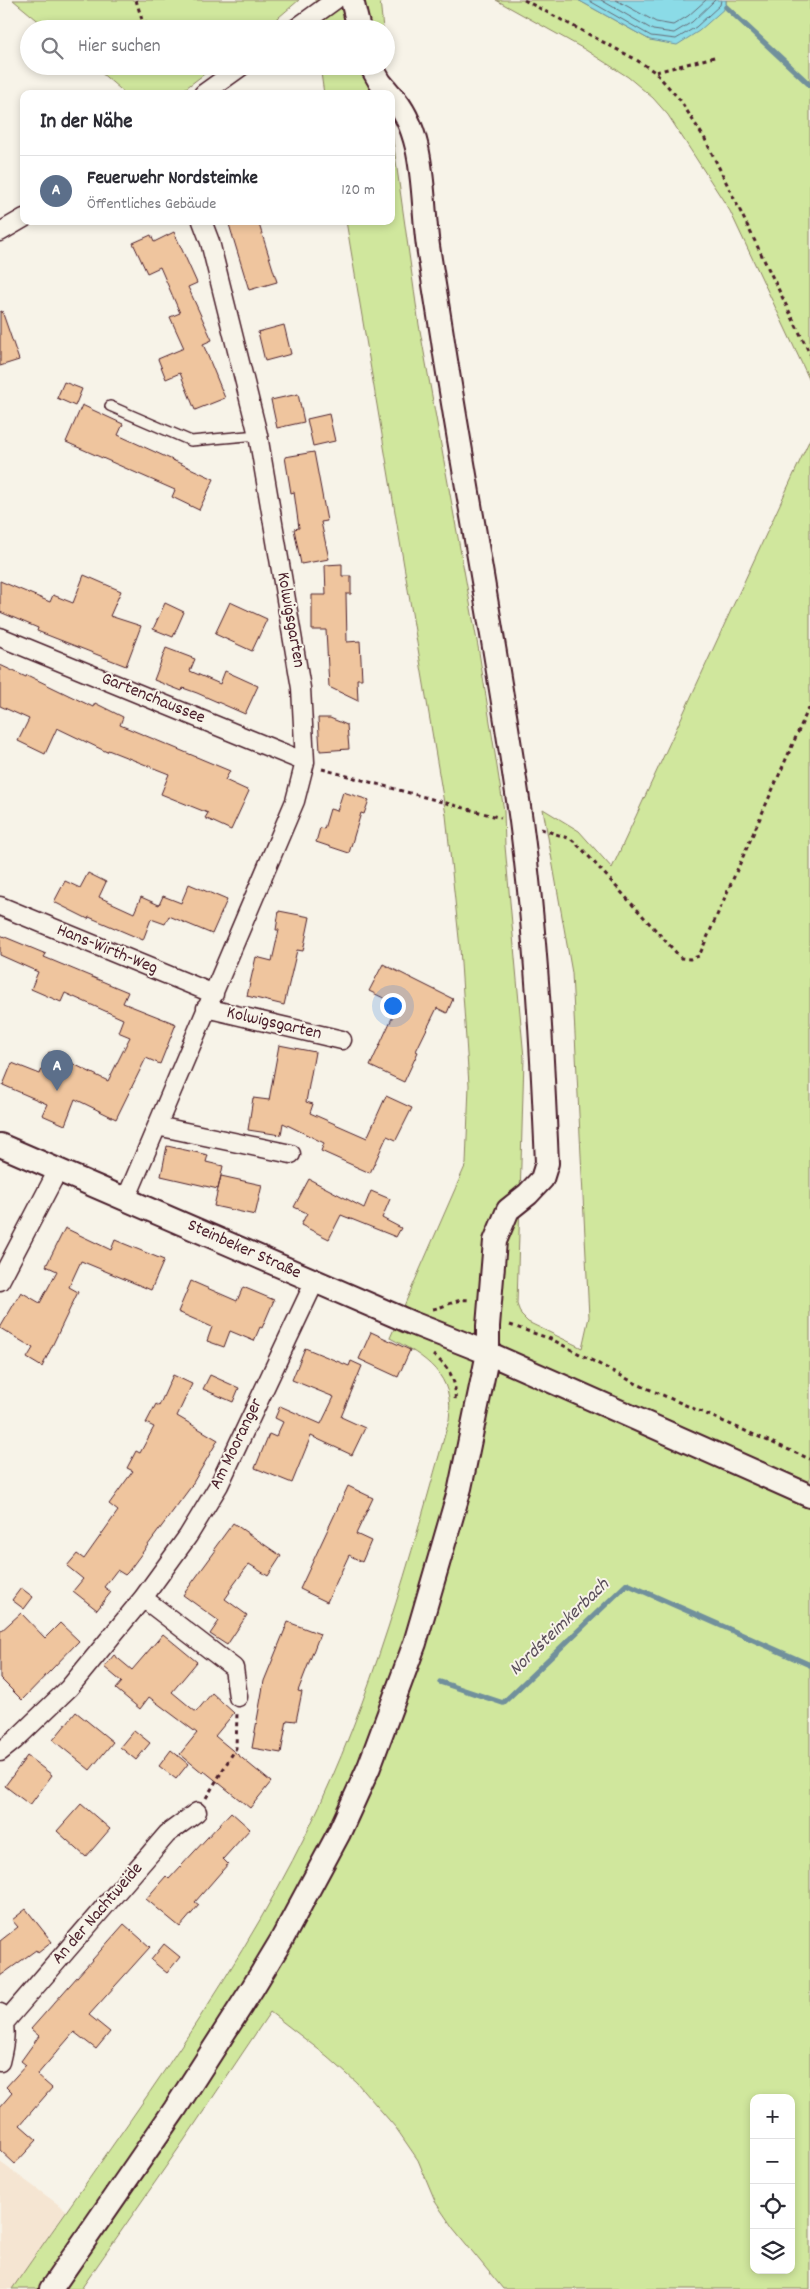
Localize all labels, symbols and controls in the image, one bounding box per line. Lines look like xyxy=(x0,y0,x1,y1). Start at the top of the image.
search box xyxy=(20,20,395,75)
icon: search xyxy=(38,34,66,62)
text: Hier suchen xyxy=(78,34,161,61)
text: In der Nähe xyxy=(40,108,132,138)
text: Feuerwehr Nordsteimke xyxy=(87,166,258,193)
text: A xyxy=(52,179,60,202)
text: 120 m xyxy=(341,179,375,202)
text: Öffentliches Gebäude xyxy=(87,193,216,216)
street label: Kolwigsgarten xyxy=(269,570,311,670)
street label: Gartenchaussee xyxy=(97,667,209,731)
street label: Hans-Wirth-Weg xyxy=(53,918,161,982)
your location xyxy=(380,993,406,1019)
street label: Kolwigsgarten xyxy=(224,1001,324,1047)
pin: A xyxy=(41,1050,73,1091)
street label: Steinbeker Straße xyxy=(183,1214,305,1286)
street label: Am Mooranger xyxy=(204,1394,270,1494)
water label: Nordsteimkerbach xyxy=(504,1572,617,1683)
street label: An der Nachtweide xyxy=(47,1857,149,1971)
map controls xyxy=(750,2094,795,2274)
button: + xyxy=(750,2094,795,2139)
button: − xyxy=(750,2139,795,2184)
button: locate xyxy=(750,2184,795,2229)
button: layers xyxy=(750,2229,795,2274)

